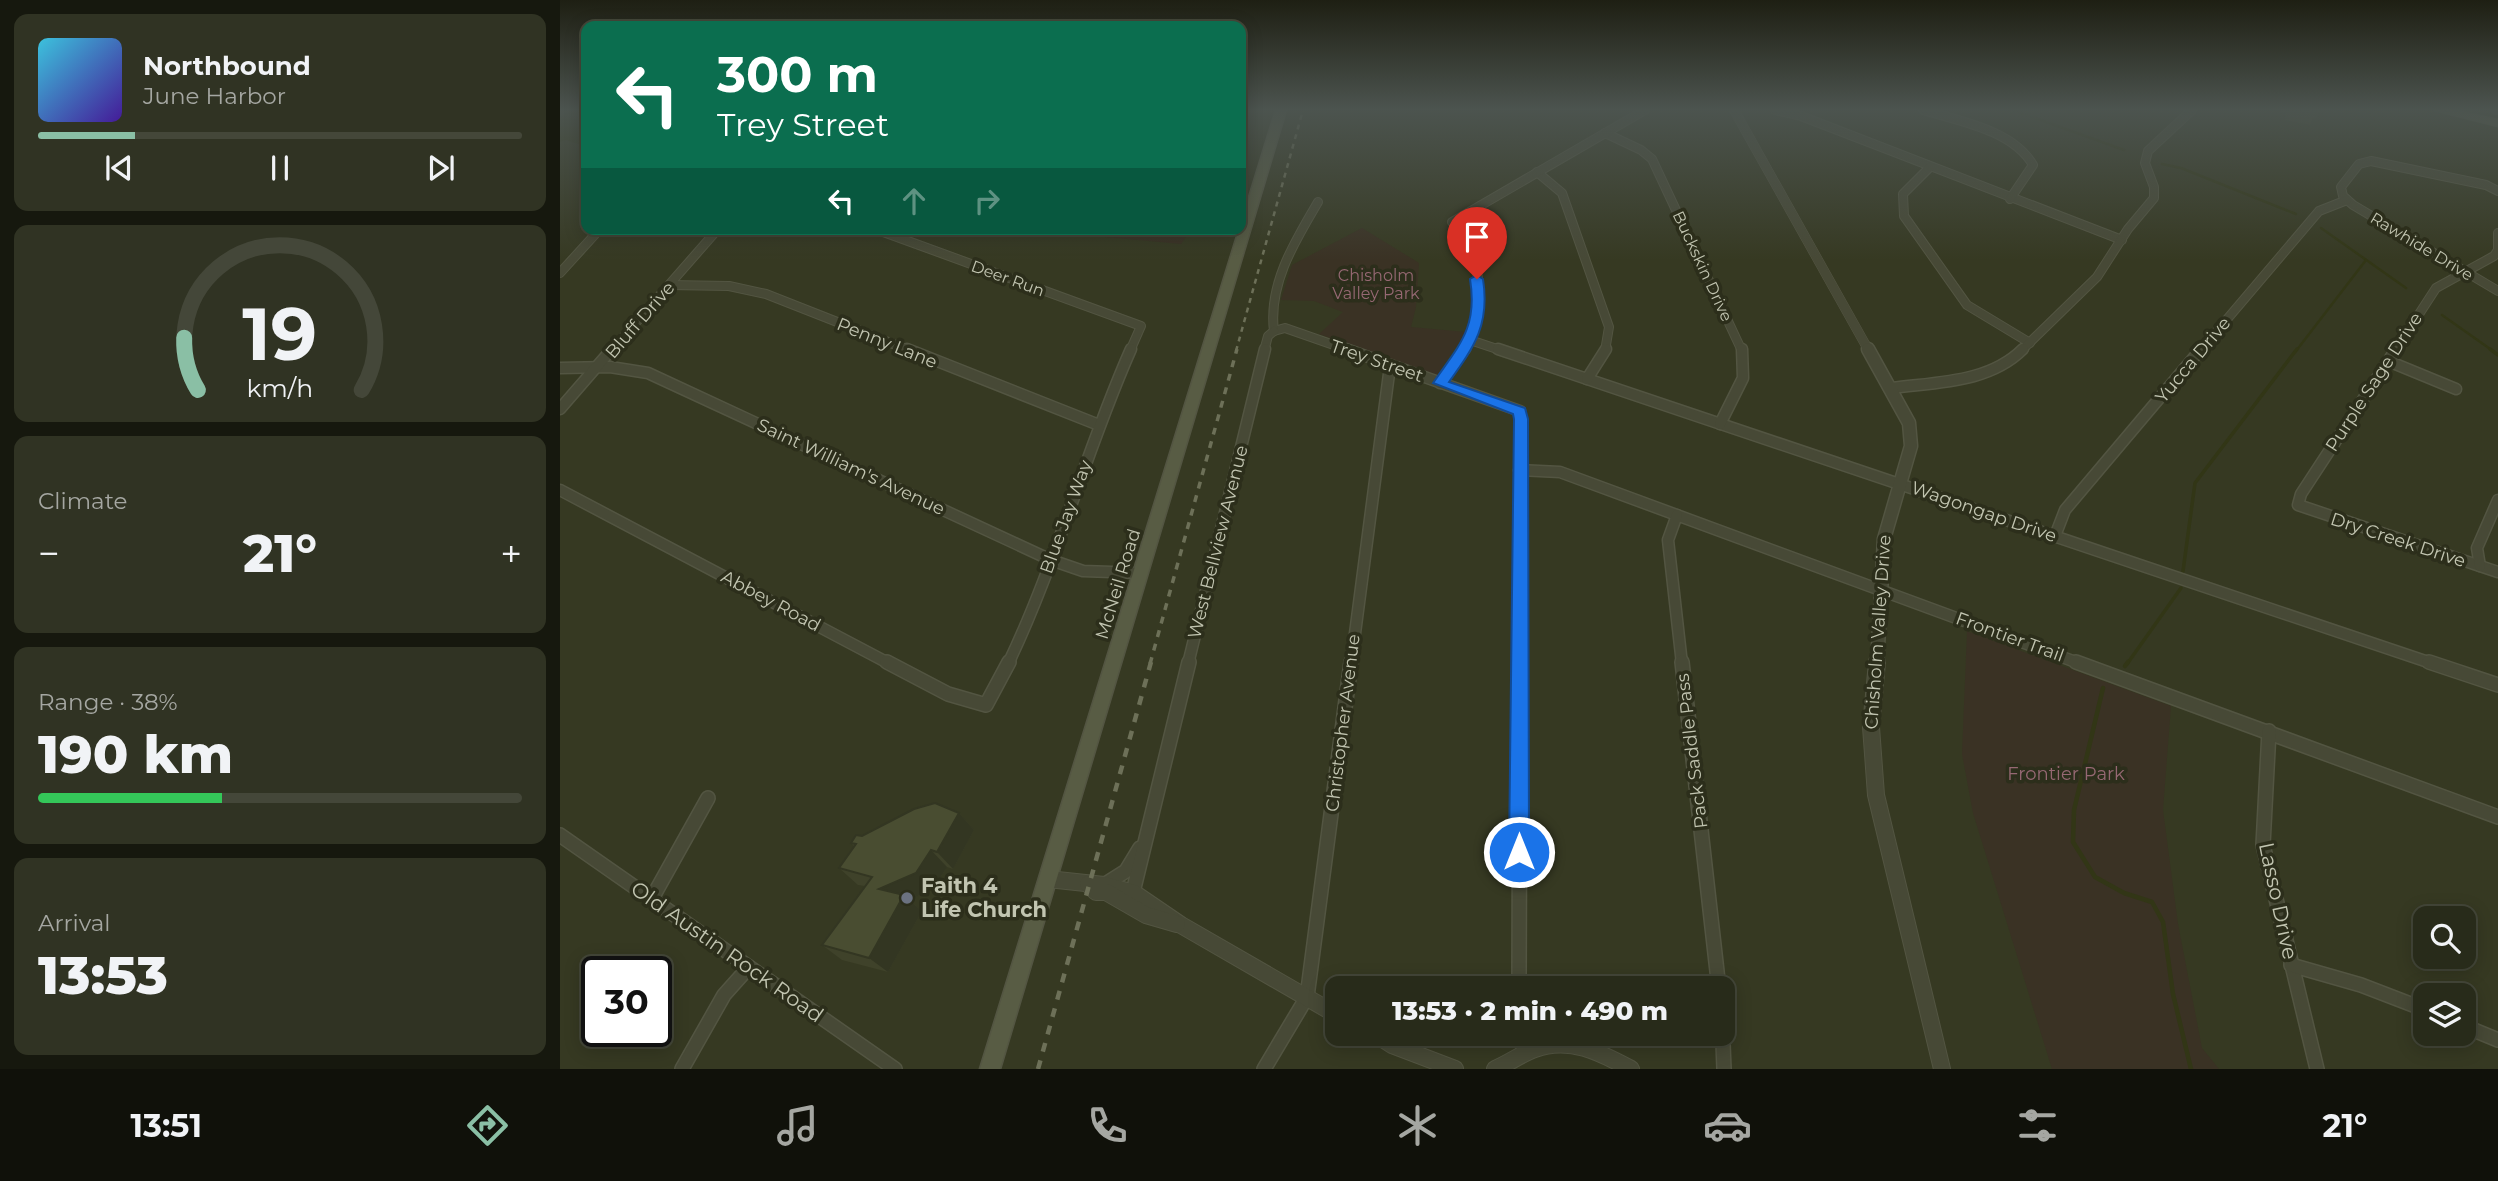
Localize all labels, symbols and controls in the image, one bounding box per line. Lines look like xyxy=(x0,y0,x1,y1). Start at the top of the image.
text: 300 m xyxy=(717,45,878,104)
icon: left xyxy=(602,49,693,140)
text: Northbound xyxy=(143,50,311,82)
text: June Harbor xyxy=(143,82,286,110)
text: Trey Street xyxy=(717,105,889,144)
icon: previous xyxy=(100,149,138,187)
icon: pause xyxy=(261,149,299,187)
icon: next xyxy=(422,149,460,187)
icon: left xyxy=(822,182,860,220)
icon: ahead xyxy=(895,182,933,220)
icon: right xyxy=(968,182,1006,220)
pin xyxy=(1447,207,1507,279)
street label: Buckskin Drive xyxy=(1669,208,1736,324)
street label: Rawhide Drive xyxy=(2367,208,2477,285)
icon: arrive xyxy=(1458,218,1496,256)
street label: Deer Run xyxy=(969,256,1047,300)
park label: Chisholm Valley Park xyxy=(1332,266,1420,303)
street label: Bluff Drive xyxy=(601,277,679,363)
text: 19 xyxy=(243,290,317,378)
street label: Purple Sage Drive xyxy=(2321,308,2427,456)
street label: Yucca Drive xyxy=(2151,312,2235,407)
street label: Penny Lane xyxy=(834,313,941,373)
street label: Trey Street xyxy=(1328,335,1426,387)
text: km/h xyxy=(247,372,313,402)
street label: Saint William's Avenue xyxy=(754,414,948,520)
street label: West Bellview Avenue xyxy=(1183,443,1253,641)
street label: Blue Jay Way xyxy=(1035,457,1097,577)
street label: Wagongap Drive xyxy=(1908,477,2060,547)
text: Climate xyxy=(38,487,127,515)
street label: Dry Creek Drive xyxy=(2328,508,2468,572)
text: 21° xyxy=(243,522,317,585)
street label: McNeil Road xyxy=(1091,526,1145,642)
text: − xyxy=(38,530,60,577)
text: + xyxy=(500,530,522,577)
street label: Chisholm Valley Drive xyxy=(1860,534,1896,730)
street label: Abbey Road xyxy=(717,566,825,636)
street label: Frontier Trail xyxy=(1953,607,2067,667)
street label: Christopher Avenue xyxy=(1321,633,1365,813)
street label: Pack Saddle Pass xyxy=(1672,672,1712,830)
text: Range · 38% xyxy=(38,688,178,716)
text: 190 km xyxy=(38,723,233,786)
park label: Frontier Park xyxy=(2007,763,2125,785)
position arrow xyxy=(1482,815,1556,889)
street label: Lasso Drive xyxy=(2254,840,2303,962)
place label: Faith 4 Life Church xyxy=(921,873,1047,922)
street label: Old Austin Rock Road xyxy=(626,876,828,1028)
marker: Faith 4 Life Church xyxy=(899,890,915,906)
map controls xyxy=(2413,906,2476,1046)
button: search xyxy=(2413,906,2476,969)
text: Arrival xyxy=(38,909,111,937)
text: 13:53 xyxy=(38,944,168,1007)
speed limit sign: 30 xyxy=(581,956,672,1047)
button: layers xyxy=(2413,983,2476,1046)
text: 13:53 · 2 min · 490 m xyxy=(1392,995,1668,1027)
icon: directions xyxy=(463,1101,512,1150)
icon: music xyxy=(773,1101,822,1150)
icon: phone xyxy=(1083,1101,1132,1150)
icon: climate xyxy=(1393,1101,1442,1150)
icon: car xyxy=(1703,1101,1752,1150)
icon: filters xyxy=(2013,1101,2062,1150)
text: 13:51 xyxy=(130,1106,202,1145)
text: 21° xyxy=(2323,1106,2367,1145)

